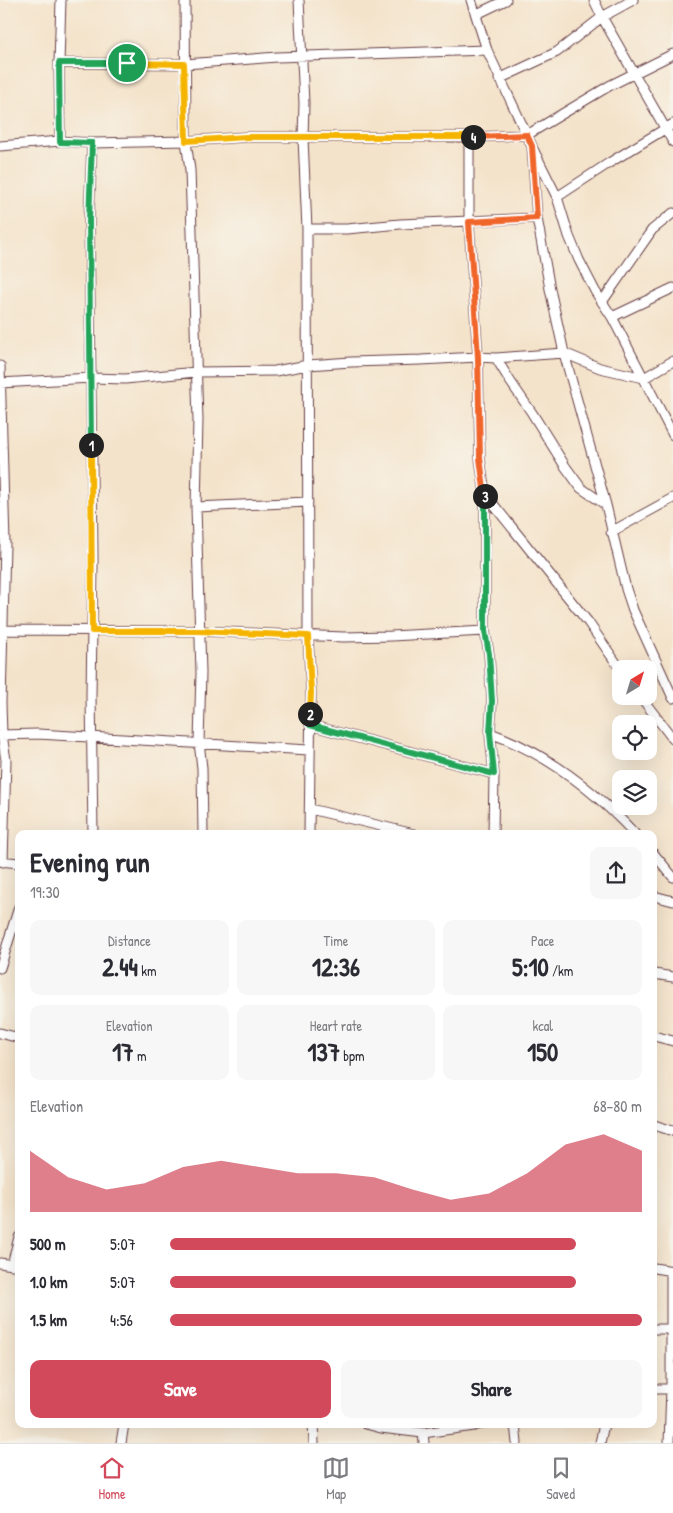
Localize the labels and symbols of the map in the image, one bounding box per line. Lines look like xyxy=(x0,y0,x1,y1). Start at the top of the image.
pin xyxy=(106,42,148,84)
pin: 4 xyxy=(460,124,486,150)
pin: 1 xyxy=(78,432,104,458)
pin: 3 xyxy=(472,484,498,508)
north arrow xyxy=(612,660,658,705)
pin: 2 xyxy=(298,702,322,726)

